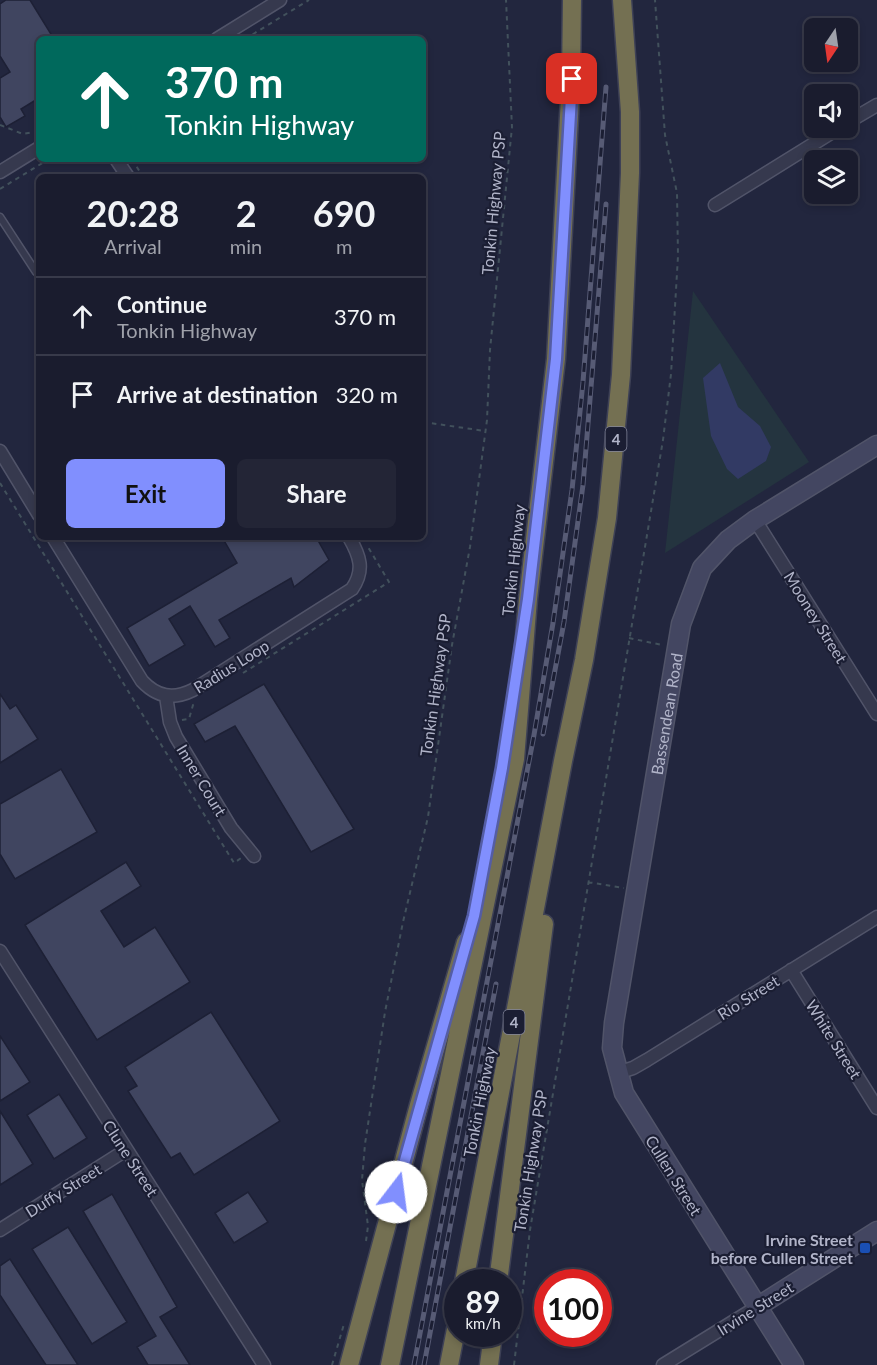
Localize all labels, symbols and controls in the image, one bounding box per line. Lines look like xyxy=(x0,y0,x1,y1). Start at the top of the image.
north arrow xyxy=(804,18,858,72)
map controls xyxy=(804,18,858,204)
pin xyxy=(546,53,597,104)
text: 370 m xyxy=(165,57,283,107)
icon: ahead xyxy=(66,60,144,138)
icon: arrive xyxy=(555,62,588,95)
button: sound xyxy=(804,84,858,138)
text: Tonkin Highway xyxy=(165,108,354,141)
street label: Tonkin Highway PSP xyxy=(477,130,509,275)
button: layers xyxy=(804,150,858,204)
text: 20:28 xyxy=(87,191,179,235)
text: 2 xyxy=(236,191,257,235)
text: 690 xyxy=(313,191,375,235)
text: Arrival xyxy=(104,234,162,258)
text: min xyxy=(230,234,262,258)
text: m xyxy=(336,234,352,258)
text: Continue xyxy=(117,291,207,318)
icon: ahead xyxy=(66,300,99,333)
text: 370 m xyxy=(334,303,396,330)
text: Tonkin Highway xyxy=(117,318,257,342)
icon: arrive xyxy=(66,378,99,411)
text: Arrive at destination xyxy=(117,381,318,408)
text: 320 m xyxy=(336,381,398,408)
road number: 4 xyxy=(606,427,626,451)
button: Exit xyxy=(66,459,225,528)
button: Share xyxy=(237,459,396,528)
street label: Tonkin Highway xyxy=(498,503,528,617)
street label: Mooney Street xyxy=(780,568,852,666)
street label: Tonkin Highway PSP xyxy=(416,612,454,757)
street label: Radius Loop xyxy=(190,635,272,697)
street label: Bassendean Road xyxy=(646,651,686,776)
street label: Inner Court xyxy=(173,741,231,820)
street label: Rio Street xyxy=(714,971,783,1023)
street label: White Street xyxy=(802,996,866,1082)
road number: 4 xyxy=(504,1010,524,1034)
street label: Tonkin Highway xyxy=(459,1044,499,1159)
street label: Tonkin Highway PSP xyxy=(509,1088,551,1233)
street label: Clune Street xyxy=(99,1116,163,1200)
street label: Cullen Street xyxy=(642,1132,706,1219)
street label: Duffy Street xyxy=(22,1159,105,1221)
position arrow xyxy=(364,1160,428,1224)
place label: Irvine Street before Cullen Street xyxy=(711,1230,853,1267)
marker: Irvine Street before Cullen Street xyxy=(858,1241,872,1255)
speed limit sign: 100 xyxy=(534,1269,612,1347)
street label: Irvine Street xyxy=(714,1277,797,1339)
text: 89 xyxy=(466,1283,500,1319)
text: km/h xyxy=(465,1314,501,1332)

